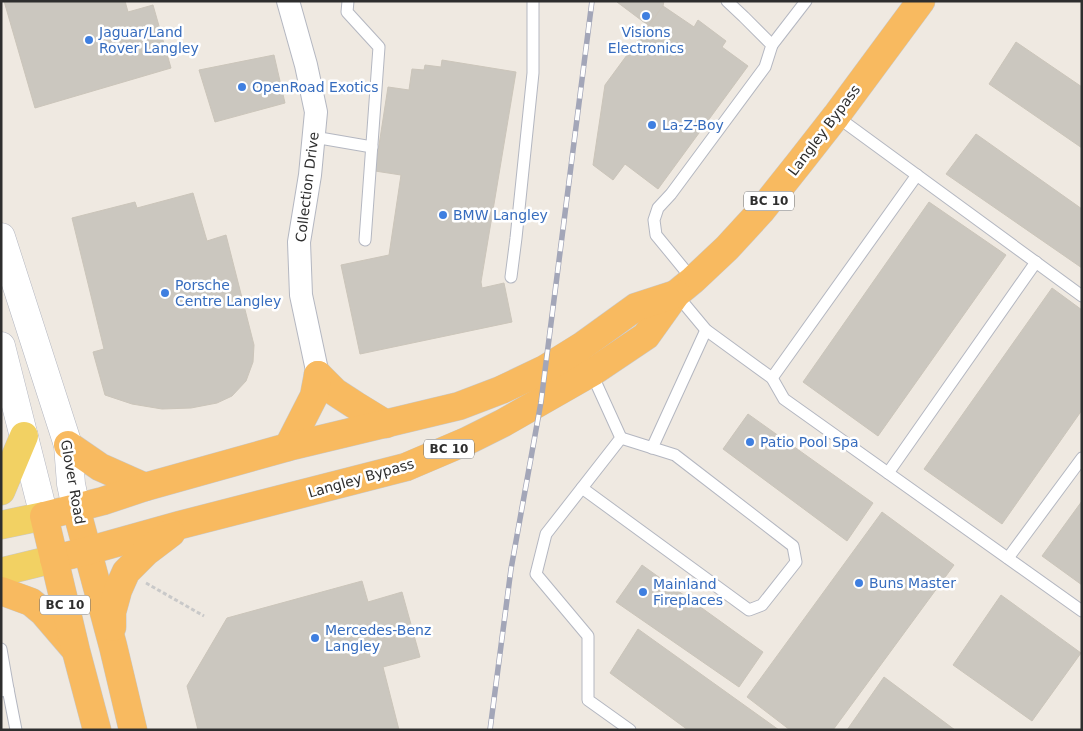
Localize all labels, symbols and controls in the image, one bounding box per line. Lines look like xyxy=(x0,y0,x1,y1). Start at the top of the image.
marker: Visions Electronics xyxy=(640,10,652,22)
place label: Jaguar/Land Rover Langley xyxy=(98,24,199,56)
place label: Visions Electronics xyxy=(608,24,684,56)
marker: Jaguar/Land Rover Langley xyxy=(83,34,95,46)
place label: OpenRoad Exotics xyxy=(252,79,379,95)
marker: OpenRoad Exotics xyxy=(236,81,248,93)
street label: Langley Bypass xyxy=(785,82,863,178)
place label: La-Z-Boy xyxy=(662,117,724,133)
marker: La-Z-Boy xyxy=(646,119,658,131)
street label: Collection Drive xyxy=(292,131,322,243)
road number: BC 10 xyxy=(744,192,794,210)
place label: BMW Langley xyxy=(453,207,548,223)
marker: BMW Langley xyxy=(437,209,449,221)
place label: Porsche Centre Langley xyxy=(175,277,281,309)
marker: Porsche Centre Langley xyxy=(159,287,171,299)
place label: Patio Pool Spa xyxy=(760,434,859,450)
marker: Patio Pool Spa xyxy=(744,436,756,448)
street label: Glover Road xyxy=(58,438,88,526)
road number: BC 10 xyxy=(424,439,474,458)
street label: Langley Bypass xyxy=(306,455,416,501)
place label: Buns Master xyxy=(869,575,956,591)
place label: Mainland Fireplaces xyxy=(653,576,723,608)
marker: Buns Master xyxy=(853,577,865,589)
marker: Mainland Fireplaces xyxy=(637,586,649,598)
road number: BC 10 xyxy=(40,596,90,614)
place label: Mercedes-Benz Langley xyxy=(325,622,431,654)
marker: Mercedes-Benz Langley xyxy=(309,632,321,644)

